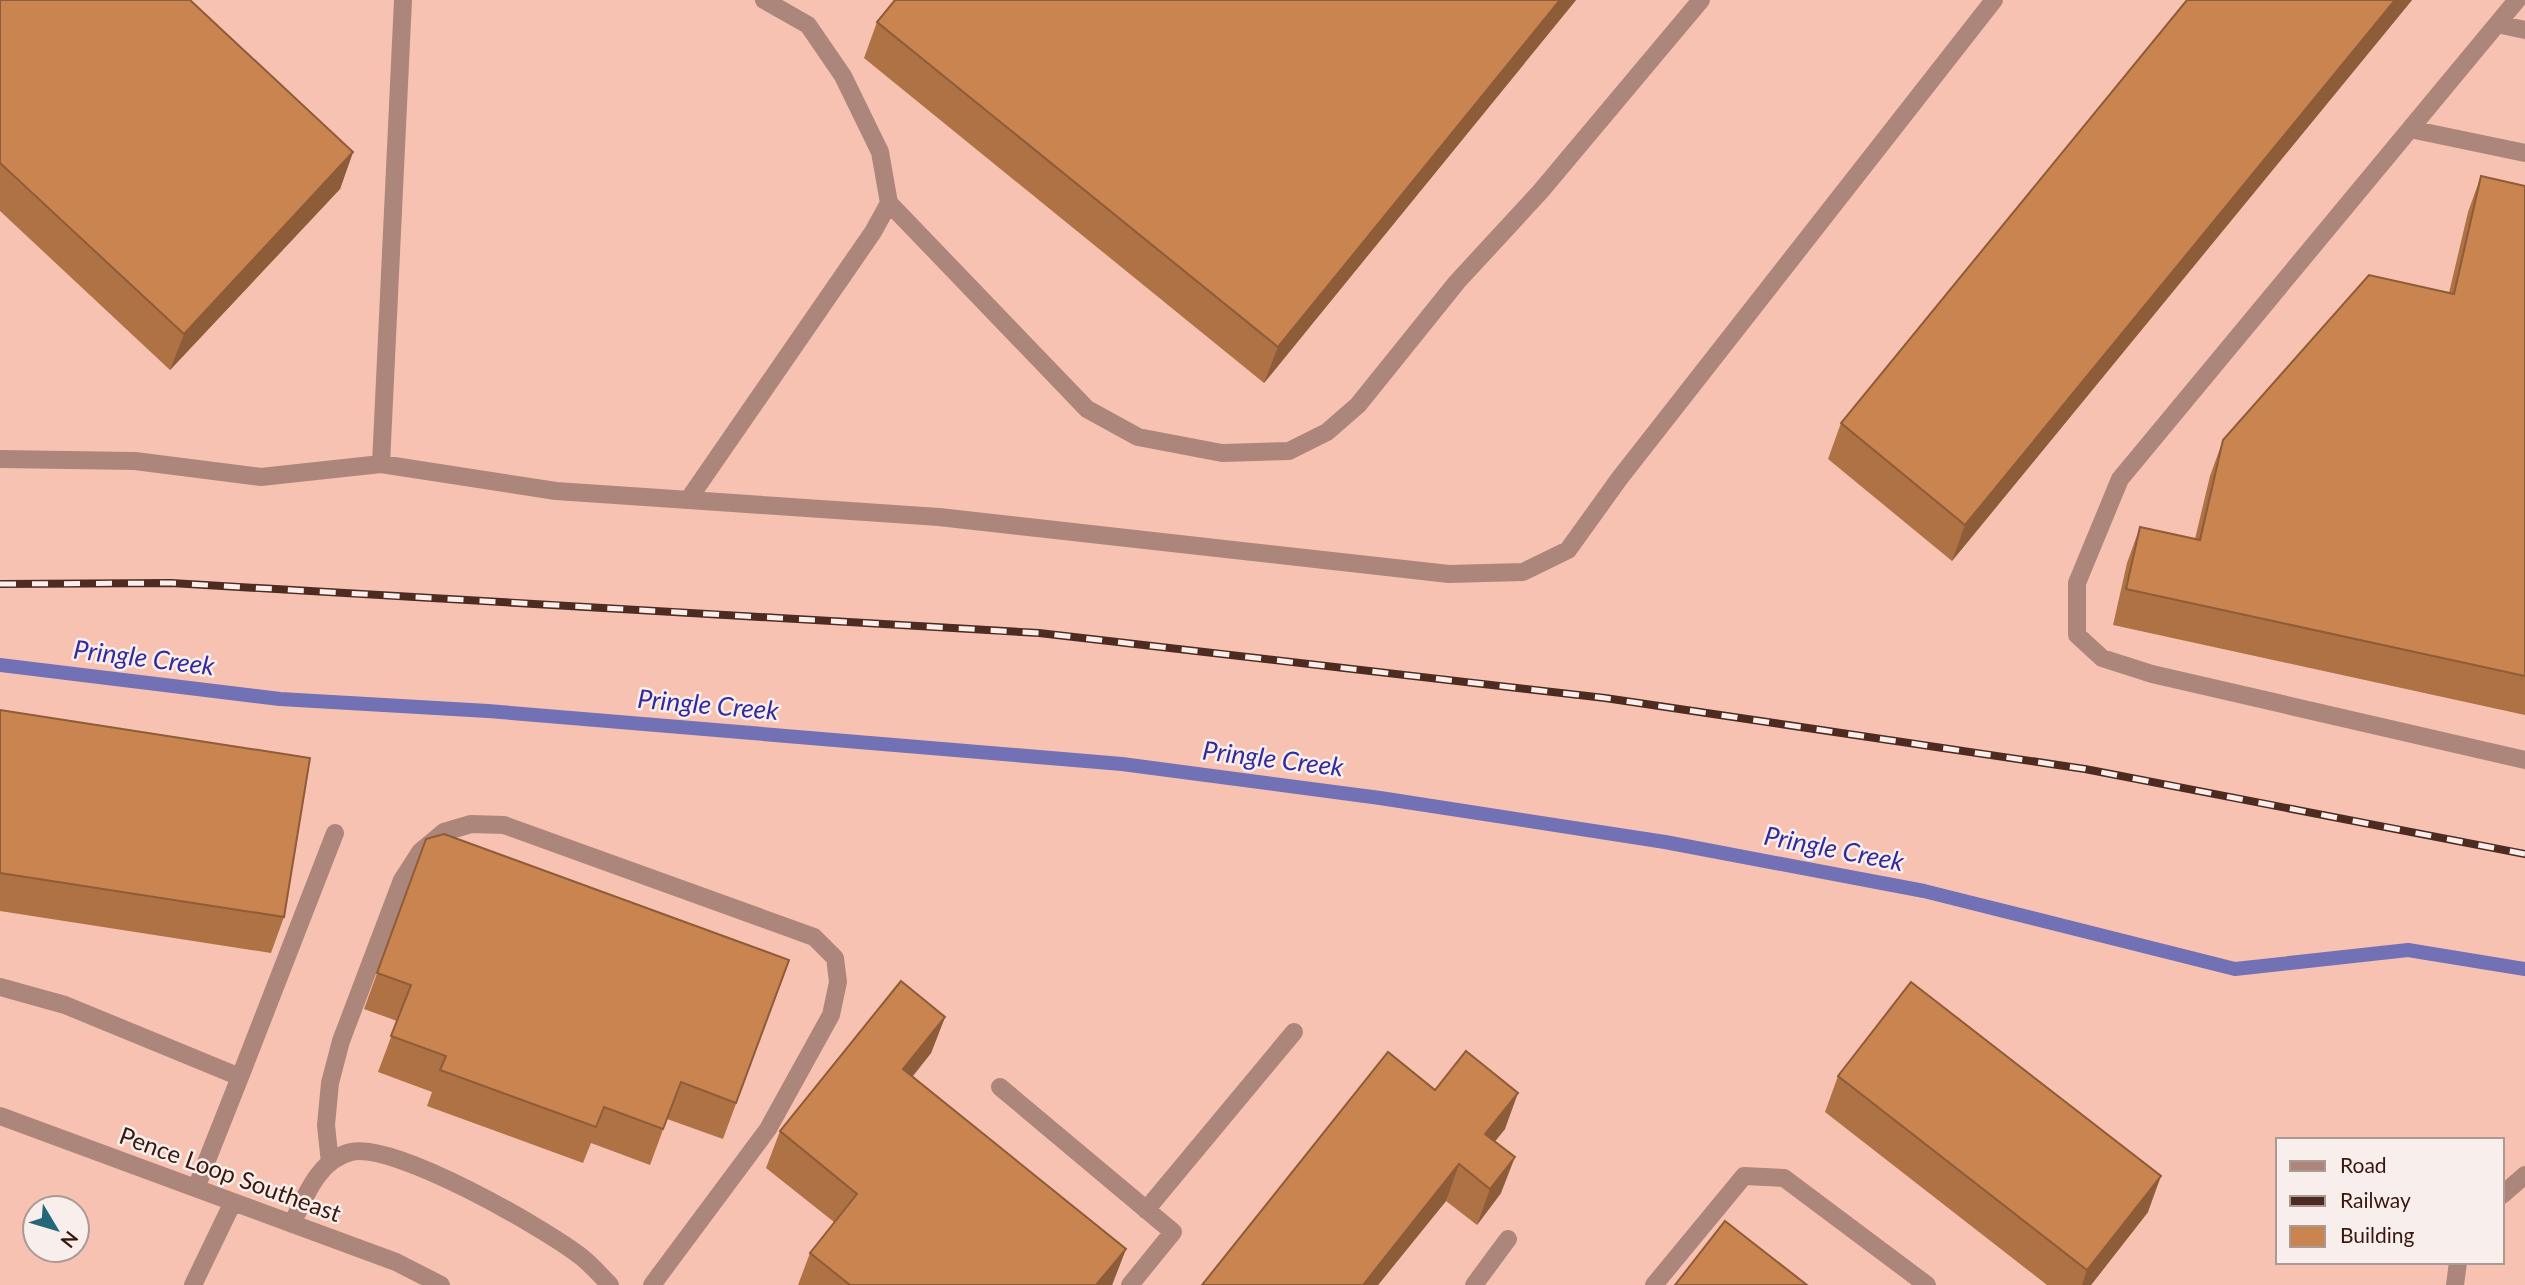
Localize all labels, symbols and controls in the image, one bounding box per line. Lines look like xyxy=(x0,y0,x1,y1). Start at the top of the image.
water label: Pringle Creek xyxy=(72,632,217,682)
water label: Pringle Creek xyxy=(636,682,781,726)
water label: Pringle Creek xyxy=(1201,733,1346,783)
water label: Pringle Creek xyxy=(1762,819,1907,877)
street label: Pence Loop Southeast xyxy=(116,1120,346,1227)
legend xyxy=(2276,1138,2504,1264)
text: Road xyxy=(2340,1152,2387,1177)
text: Railway xyxy=(2340,1187,2411,1212)
north arrow xyxy=(21,1194,91,1264)
text: Building xyxy=(2340,1222,2415,1247)
text: N xyxy=(56,1227,83,1253)

